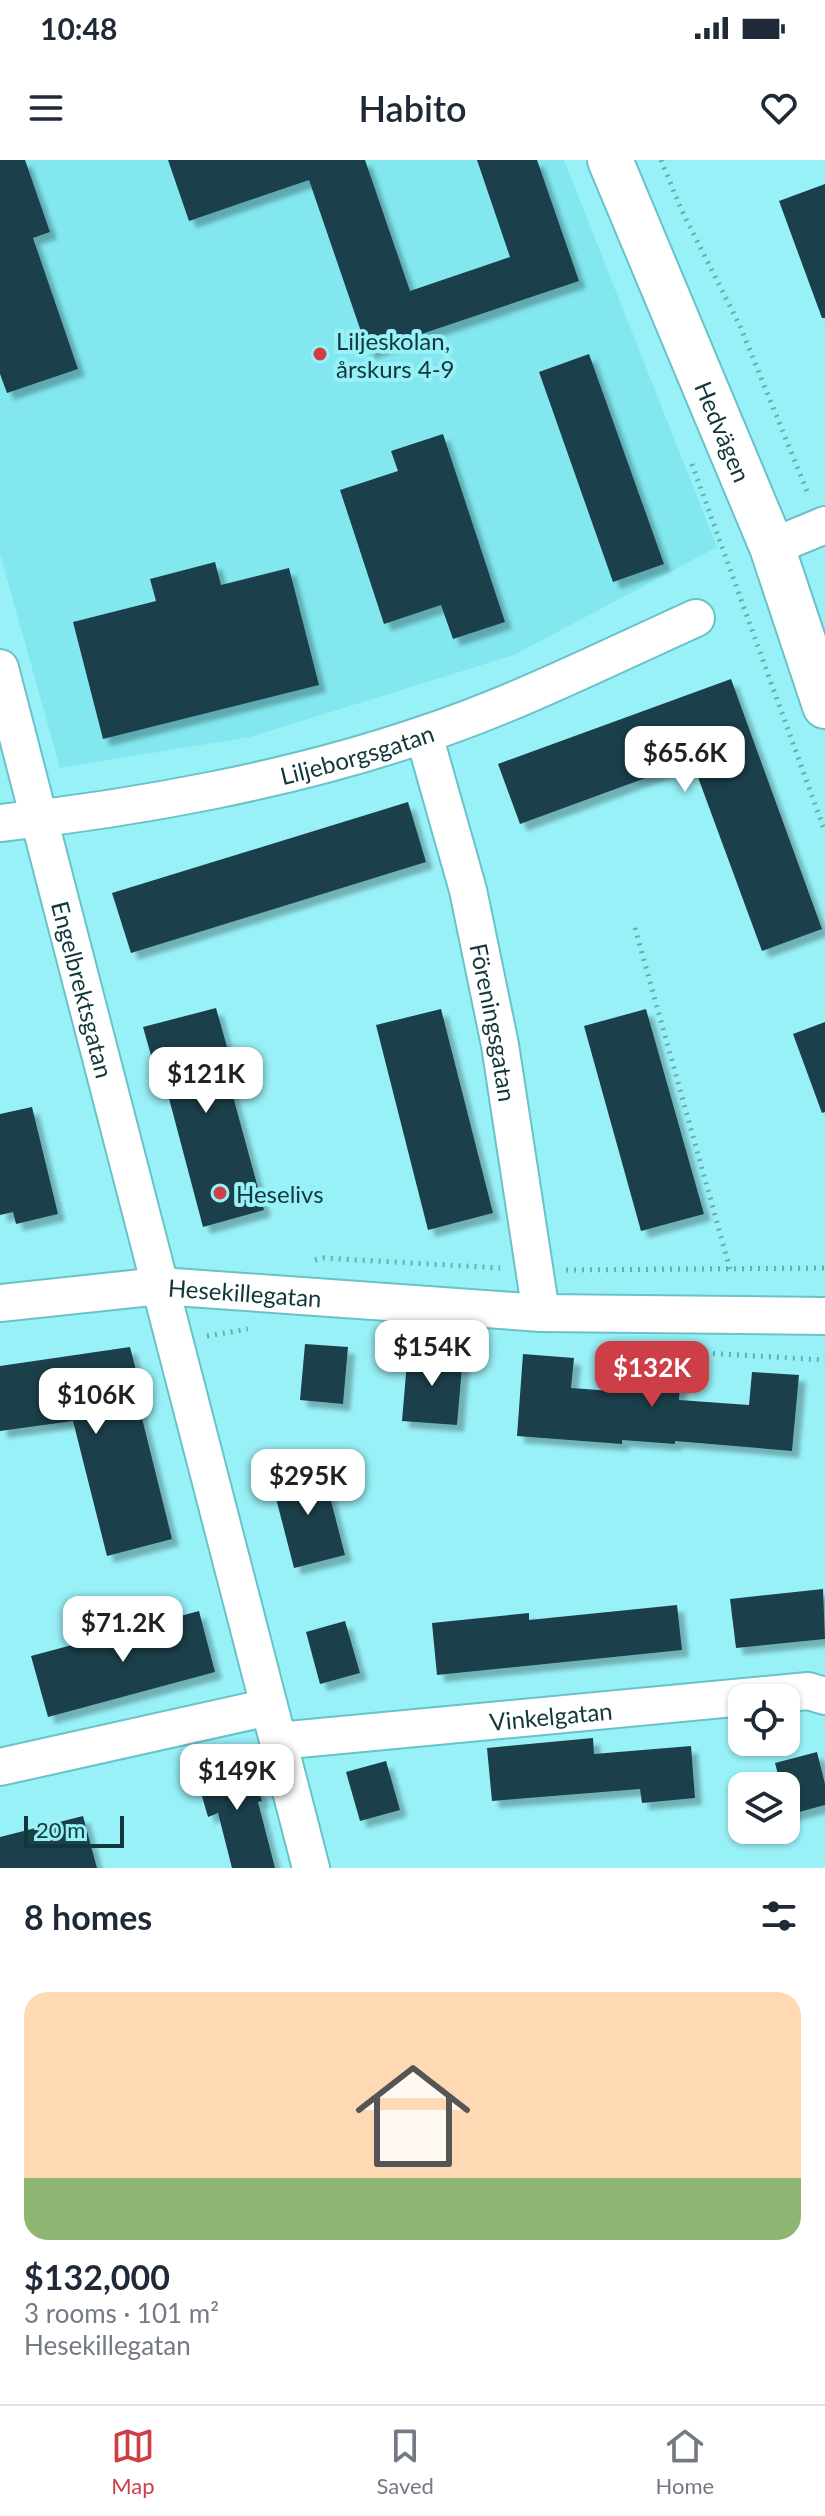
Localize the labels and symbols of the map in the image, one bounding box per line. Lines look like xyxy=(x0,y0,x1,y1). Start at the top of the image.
place label: Liljeskolan, årskurs 4-9 xyxy=(336,326,455,383)
marker: Liljeskolan, årskurs 4-9 xyxy=(311,345,329,363)
street label: Hedvägen xyxy=(690,376,757,486)
street label: Liljeborgsgatan xyxy=(277,718,438,790)
pin: $65.6K xyxy=(620,726,750,794)
street label: Engelbrektsgatan xyxy=(47,898,120,1081)
street label: Föreningsgatan xyxy=(465,940,523,1103)
pin: $121K xyxy=(150,1047,262,1115)
place label: Heselivs xyxy=(236,1179,324,1208)
marker: Heselivs xyxy=(211,1184,229,1202)
street label: Hesekillegatan xyxy=(167,1272,323,1312)
pin: $154K xyxy=(376,1320,488,1388)
pin: $132K xyxy=(596,1341,708,1409)
pin: $106K xyxy=(40,1368,152,1436)
pin: $295K xyxy=(252,1449,364,1517)
pin: $71.2K xyxy=(58,1596,188,1664)
street label: Vinkelgatan xyxy=(488,1695,614,1736)
pin: $149K xyxy=(181,1744,293,1812)
scale bar xyxy=(24,1812,124,1848)

